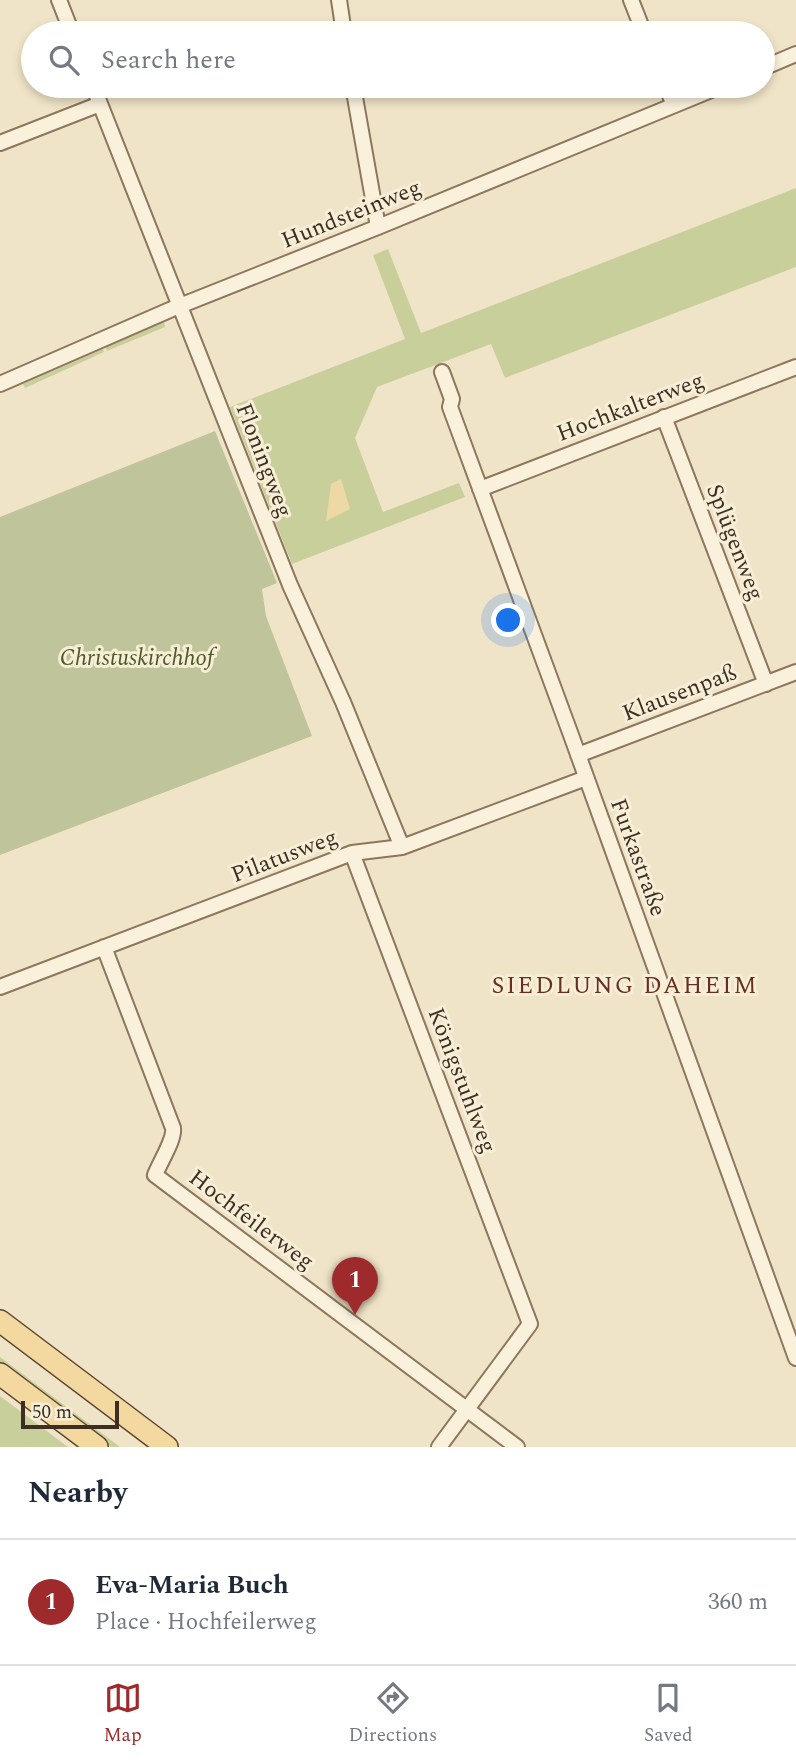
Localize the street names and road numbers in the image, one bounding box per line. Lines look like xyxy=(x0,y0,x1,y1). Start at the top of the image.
street label: Hundsteinweg xyxy=(276,170,427,258)
street label: Hochkalterweg xyxy=(552,363,709,452)
street label: Floningweg xyxy=(226,398,301,523)
street label: Splügenweg xyxy=(696,479,773,606)
street label: Klausenpaß xyxy=(617,656,742,731)
street label: Furkastraße xyxy=(600,794,675,921)
street label: Pilatusweg xyxy=(226,820,343,893)
street label: Königstuhlweg xyxy=(418,1003,505,1158)
street label: Hochfeilerweg xyxy=(181,1161,321,1279)

